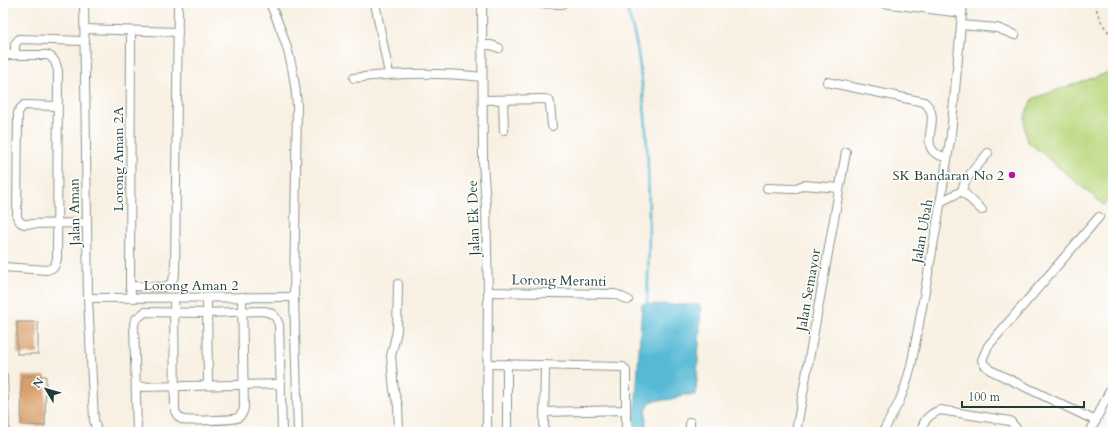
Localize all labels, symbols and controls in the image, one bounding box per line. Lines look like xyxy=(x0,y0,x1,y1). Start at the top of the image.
street label: Lorong Aman 2A xyxy=(109,106,128,211)
place label: SK Bandaran No 2 xyxy=(892,166,1004,185)
marker: SK Bandaran No 2 xyxy=(1007,170,1017,180)
street label: Jalan Aman xyxy=(64,178,85,248)
street label: Jalan Ek Dee xyxy=(463,180,484,258)
street label: Jalan Ubah xyxy=(907,197,938,267)
street label: Jalan Semayor xyxy=(792,246,825,335)
street label: Lorong Meranti xyxy=(511,270,607,291)
street label: Lorong Aman 2 xyxy=(143,276,239,295)
north arrow xyxy=(26,369,66,409)
text: N xyxy=(30,374,48,392)
scale bar xyxy=(962,383,1084,409)
text: 100 m xyxy=(968,389,1001,405)

